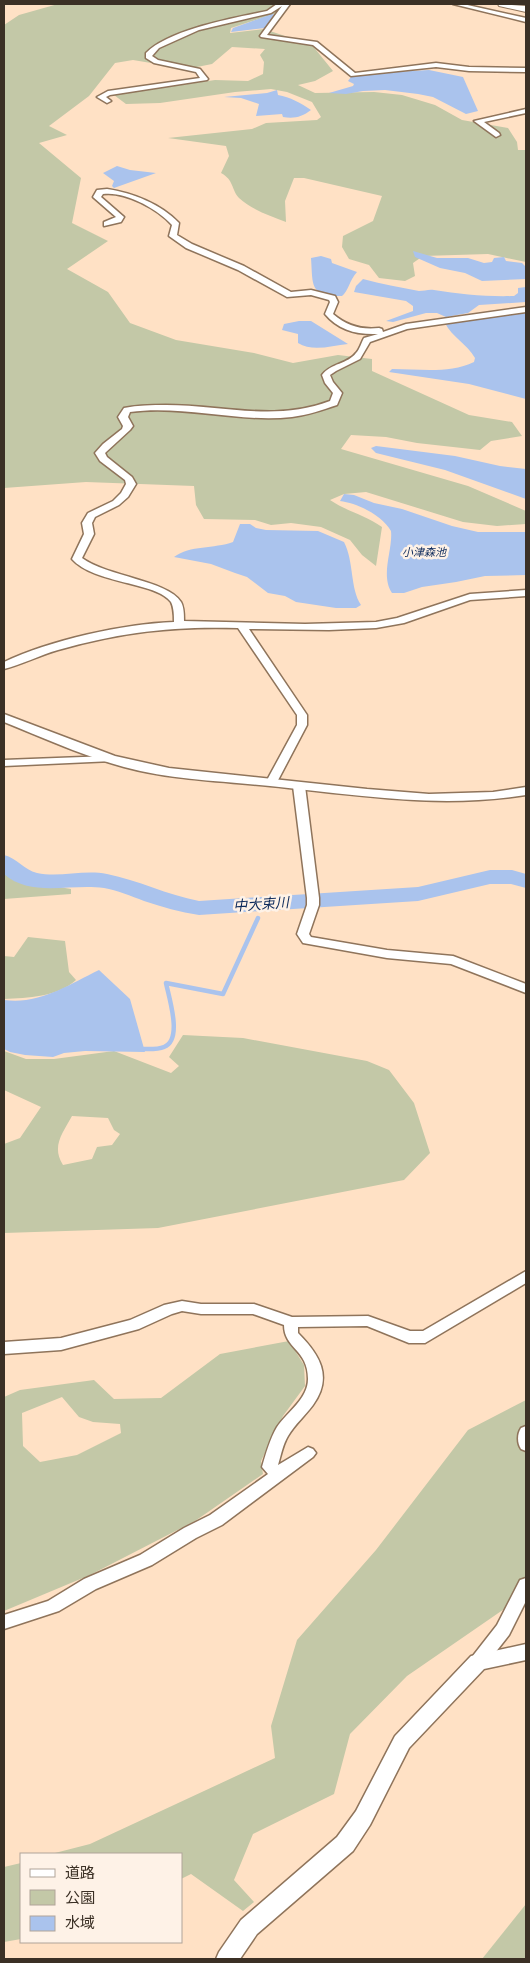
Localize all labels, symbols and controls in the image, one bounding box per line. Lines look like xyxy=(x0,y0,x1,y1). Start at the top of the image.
water label: 小津森池 xyxy=(402,546,447,558)
water label: 中大束川 xyxy=(233,894,291,914)
legend xyxy=(20,1853,182,1943)
text: 道路 xyxy=(65,1864,95,1881)
text: 公園 xyxy=(65,1889,95,1906)
text: 水域 xyxy=(65,1914,95,1931)

